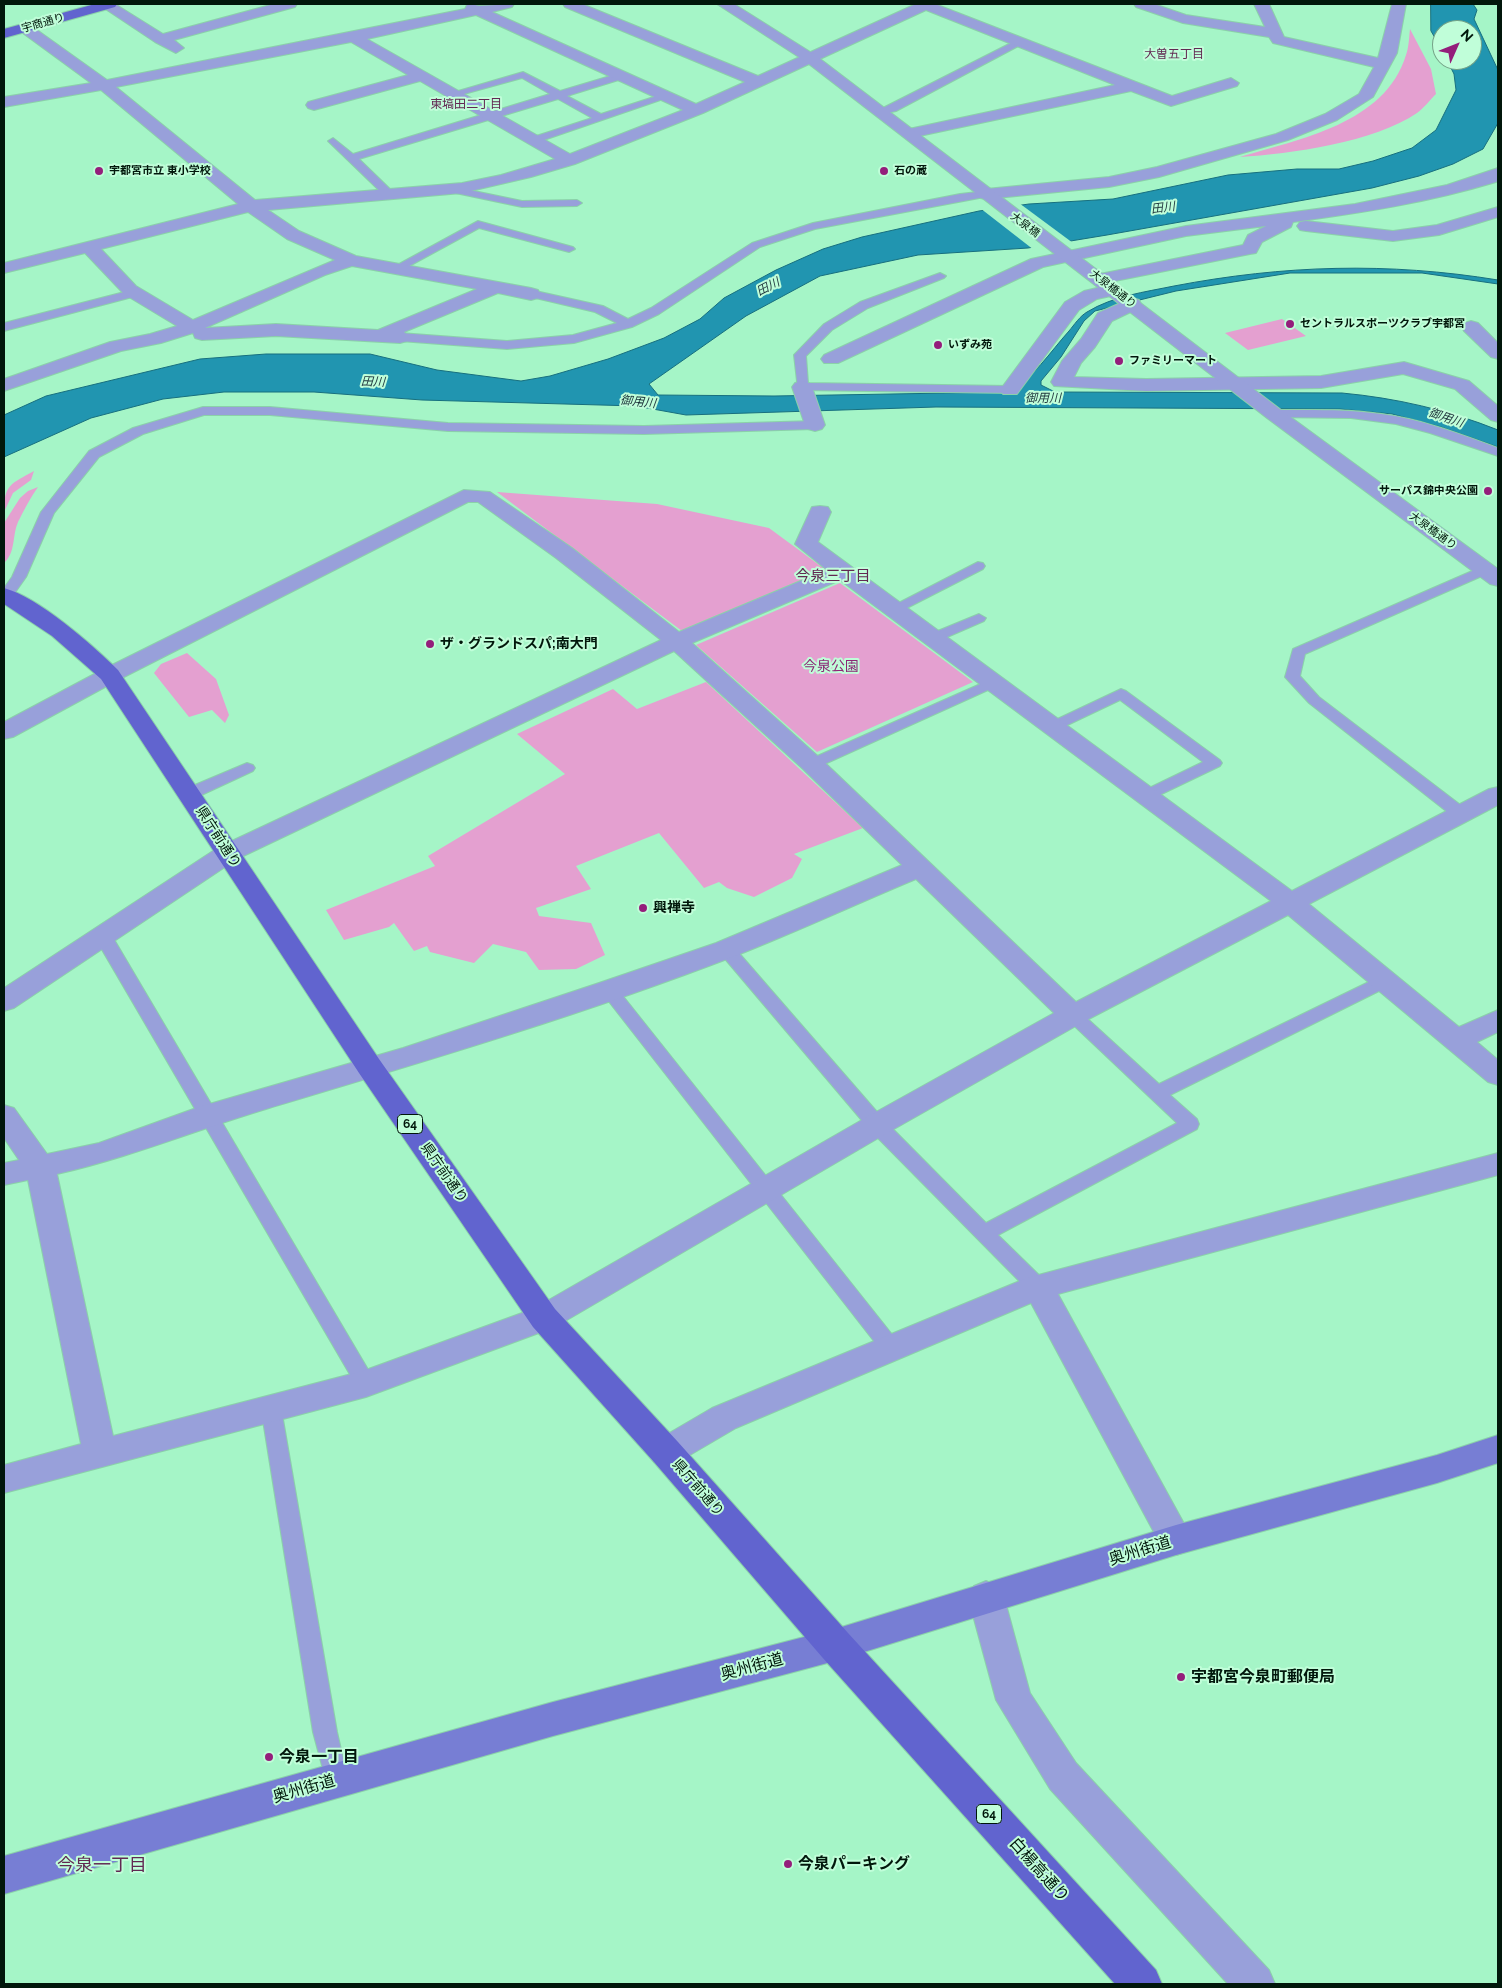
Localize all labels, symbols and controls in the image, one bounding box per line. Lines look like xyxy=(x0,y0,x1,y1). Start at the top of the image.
street label: 宇商通り xyxy=(20,11,66,35)
north arrow xyxy=(1432,20,1482,70)
text: N xyxy=(1458,26,1477,45)
district label: 大曽五丁目 xyxy=(1144,47,1204,61)
district label: 東塙田二丁目 xyxy=(430,97,502,111)
place label: 宇都宮市立 東小学校 xyxy=(109,164,211,178)
place label: 石の蔵 xyxy=(894,164,927,178)
marker: 宇都宮市立 東小学校 xyxy=(93,165,105,177)
marker: 石の蔵 xyxy=(878,165,890,177)
water label: 田川 xyxy=(1150,199,1176,217)
street label: 大泉橋 xyxy=(1008,210,1042,240)
street label: 大泉橋通り xyxy=(1087,267,1139,311)
water label: 田川 xyxy=(754,275,782,299)
place label: セントラルスポーツクラブ宇都宮 xyxy=(1300,317,1465,331)
marker: セントラルスポーツクラブ宇都宮 xyxy=(1284,318,1296,330)
place label: いずみ苑 xyxy=(948,338,992,352)
marker: いずみ苑 xyxy=(932,339,944,351)
place label: ファミリーマート xyxy=(1129,354,1217,368)
marker: ファミリーマート xyxy=(1113,355,1125,367)
water label: 田川 xyxy=(361,374,385,390)
water label: 御用川 xyxy=(1025,391,1061,405)
water label: 御用川 xyxy=(619,393,657,411)
water label: 御用川 xyxy=(1427,405,1465,431)
place label: サーパス錦中央公園 xyxy=(1379,484,1478,498)
marker: サーパス錦中央公園 xyxy=(1482,485,1494,497)
street label: 大泉橋通り xyxy=(1407,509,1459,553)
district label: 今泉三丁目 xyxy=(796,567,870,585)
place label: ザ・グランドスパ;南大門 xyxy=(440,636,598,652)
marker: ザ・グランドスパ;南大門 xyxy=(424,638,436,650)
park label: 今泉公園 xyxy=(803,659,859,675)
street label: 県庁前通り xyxy=(192,803,244,871)
place label: 興禅寺 xyxy=(653,900,695,916)
marker: 興禅寺 xyxy=(637,902,649,914)
road number: 64 xyxy=(398,1114,422,1134)
street label: 県庁前通り xyxy=(417,1140,471,1206)
street label: 県庁前通り xyxy=(669,1456,727,1520)
street label: 奥州街道 xyxy=(1107,1532,1173,1570)
street label: 奥州街道 xyxy=(719,1649,785,1685)
place label: 宇都宮今泉町郵便局 xyxy=(1191,1667,1335,1687)
marker: 宇都宮今泉町郵便局 xyxy=(1175,1671,1187,1683)
place label: 今泉一丁目 xyxy=(279,1747,359,1767)
marker: 今泉一丁目 xyxy=(263,1751,275,1763)
street label: 奥州街道 xyxy=(271,1771,337,1807)
road number: 64 xyxy=(976,1805,1002,1824)
street label: 白楊高通り xyxy=(1005,1834,1073,1906)
place label: 今泉パーキング xyxy=(798,1854,910,1874)
district label: 今泉一丁目 xyxy=(57,1855,147,1877)
marker: 今泉パーキング xyxy=(782,1858,794,1870)

